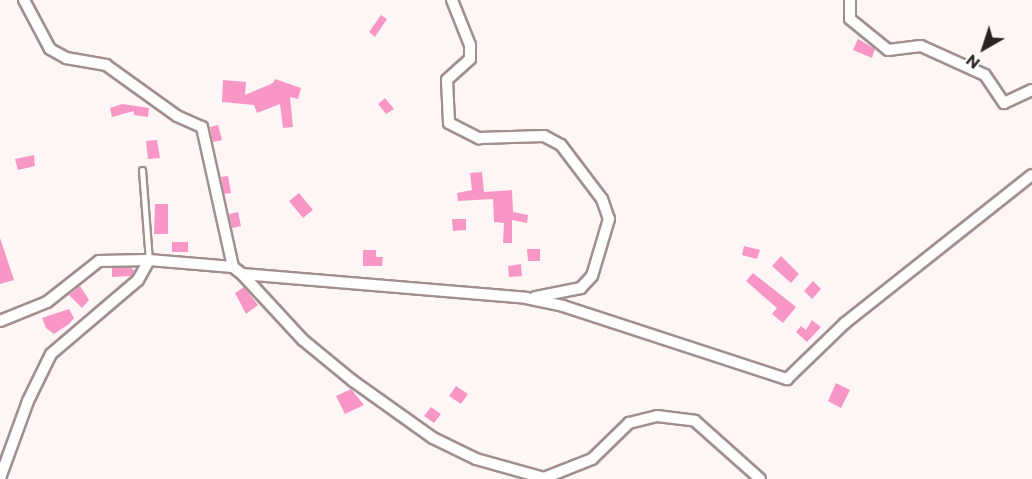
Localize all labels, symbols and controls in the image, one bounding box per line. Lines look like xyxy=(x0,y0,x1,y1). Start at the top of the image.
north arrow xyxy=(954,18,1014,78)
text: N xyxy=(962,51,983,74)

